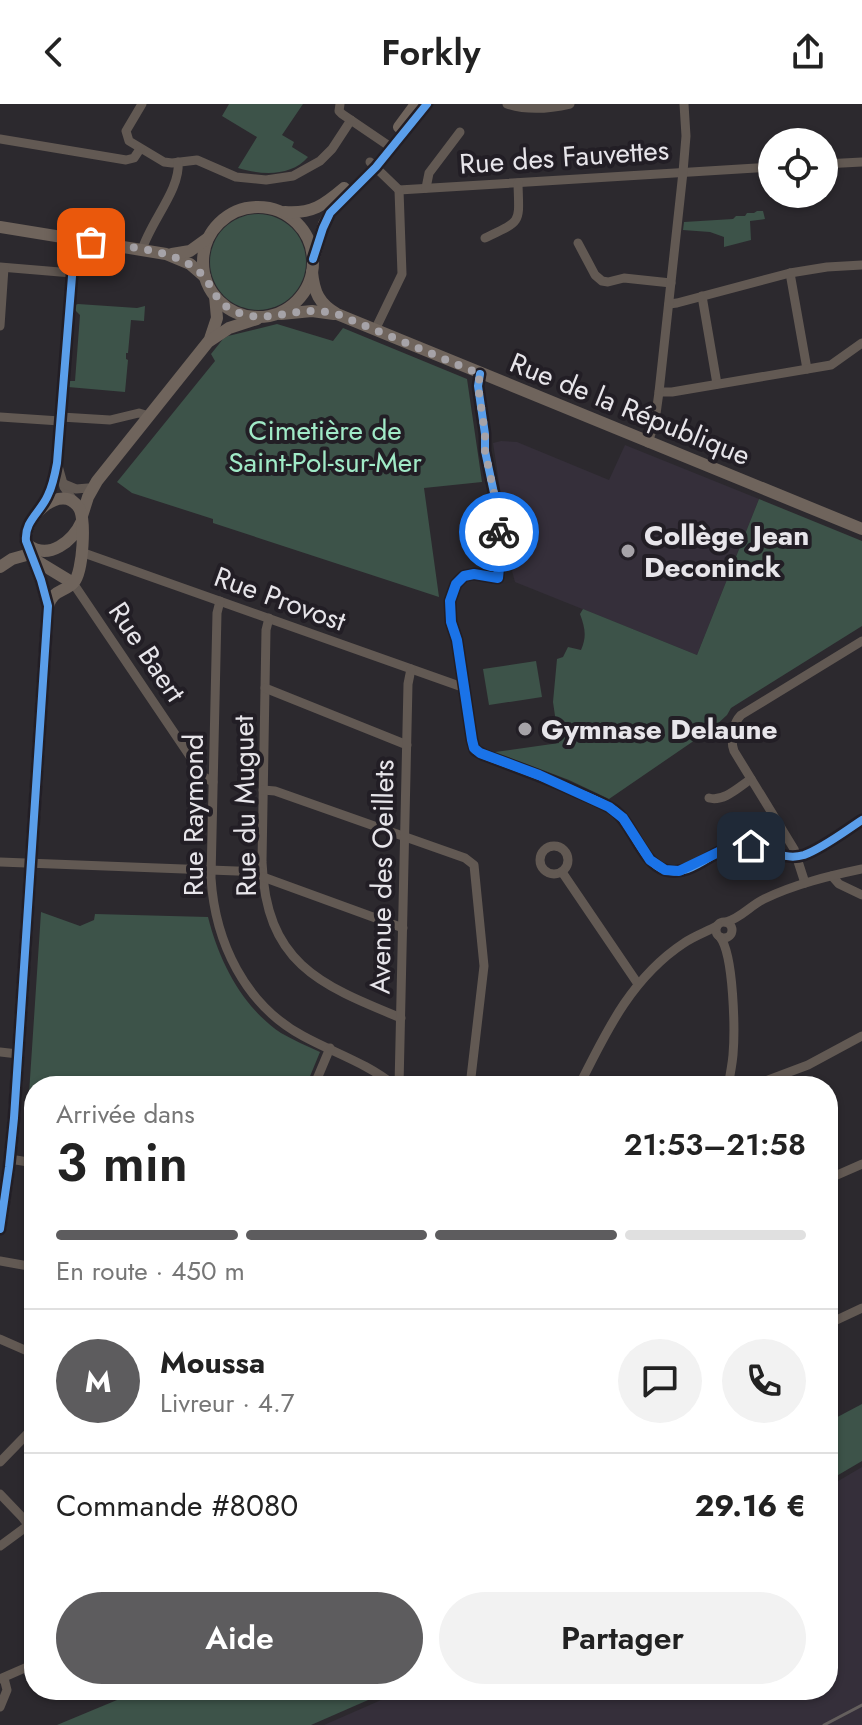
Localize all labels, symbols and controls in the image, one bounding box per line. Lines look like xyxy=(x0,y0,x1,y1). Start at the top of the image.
text: Forkly xyxy=(381,26,481,78)
icon: back xyxy=(32,30,76,74)
icon: share xyxy=(786,30,830,74)
map controls xyxy=(758,128,838,208)
button: locate xyxy=(758,128,838,208)
street label: Rue des Fauvettes xyxy=(458,129,670,185)
pin xyxy=(57,208,125,276)
icon: bag xyxy=(69,220,113,264)
street label: Rue de la République xyxy=(504,342,756,476)
park label: Cimetière de Saint-Pol-sur-Mer xyxy=(228,410,422,483)
courier xyxy=(459,492,539,572)
icon: bike xyxy=(477,510,521,554)
place label: Collège Jean Deconinck xyxy=(644,515,809,588)
marker: Collège Jean Deconinck xyxy=(619,542,637,560)
street label: Rue Provost xyxy=(209,556,352,642)
street label: Rue Baert xyxy=(98,594,196,711)
place label: Gymnase Delaune xyxy=(541,709,778,750)
street label: Rue du Muguet xyxy=(223,715,267,897)
marker: Gymnase Delaune xyxy=(516,720,534,738)
street label: Rue Raymond xyxy=(173,734,214,896)
street label: Avenue des Oeillets xyxy=(359,759,405,995)
pin xyxy=(717,812,785,880)
icon: home xyxy=(729,824,773,868)
text: Arrivée dans xyxy=(56,1095,195,1133)
text: 21:53–21:58 xyxy=(624,1123,806,1166)
text: 3 min xyxy=(56,1125,188,1201)
text: En route · 450 m xyxy=(56,1252,245,1290)
button: chat xyxy=(618,1339,702,1423)
button: phone xyxy=(722,1339,806,1423)
text: Moussa xyxy=(160,1341,265,1384)
text: M xyxy=(85,1360,111,1403)
text: Livreur · 4.7 xyxy=(160,1384,294,1422)
text: Commande #8080 xyxy=(56,1484,298,1527)
text: 29.16 € xyxy=(695,1484,806,1527)
button: Aide xyxy=(56,1592,423,1684)
button: Partager xyxy=(439,1592,806,1684)

